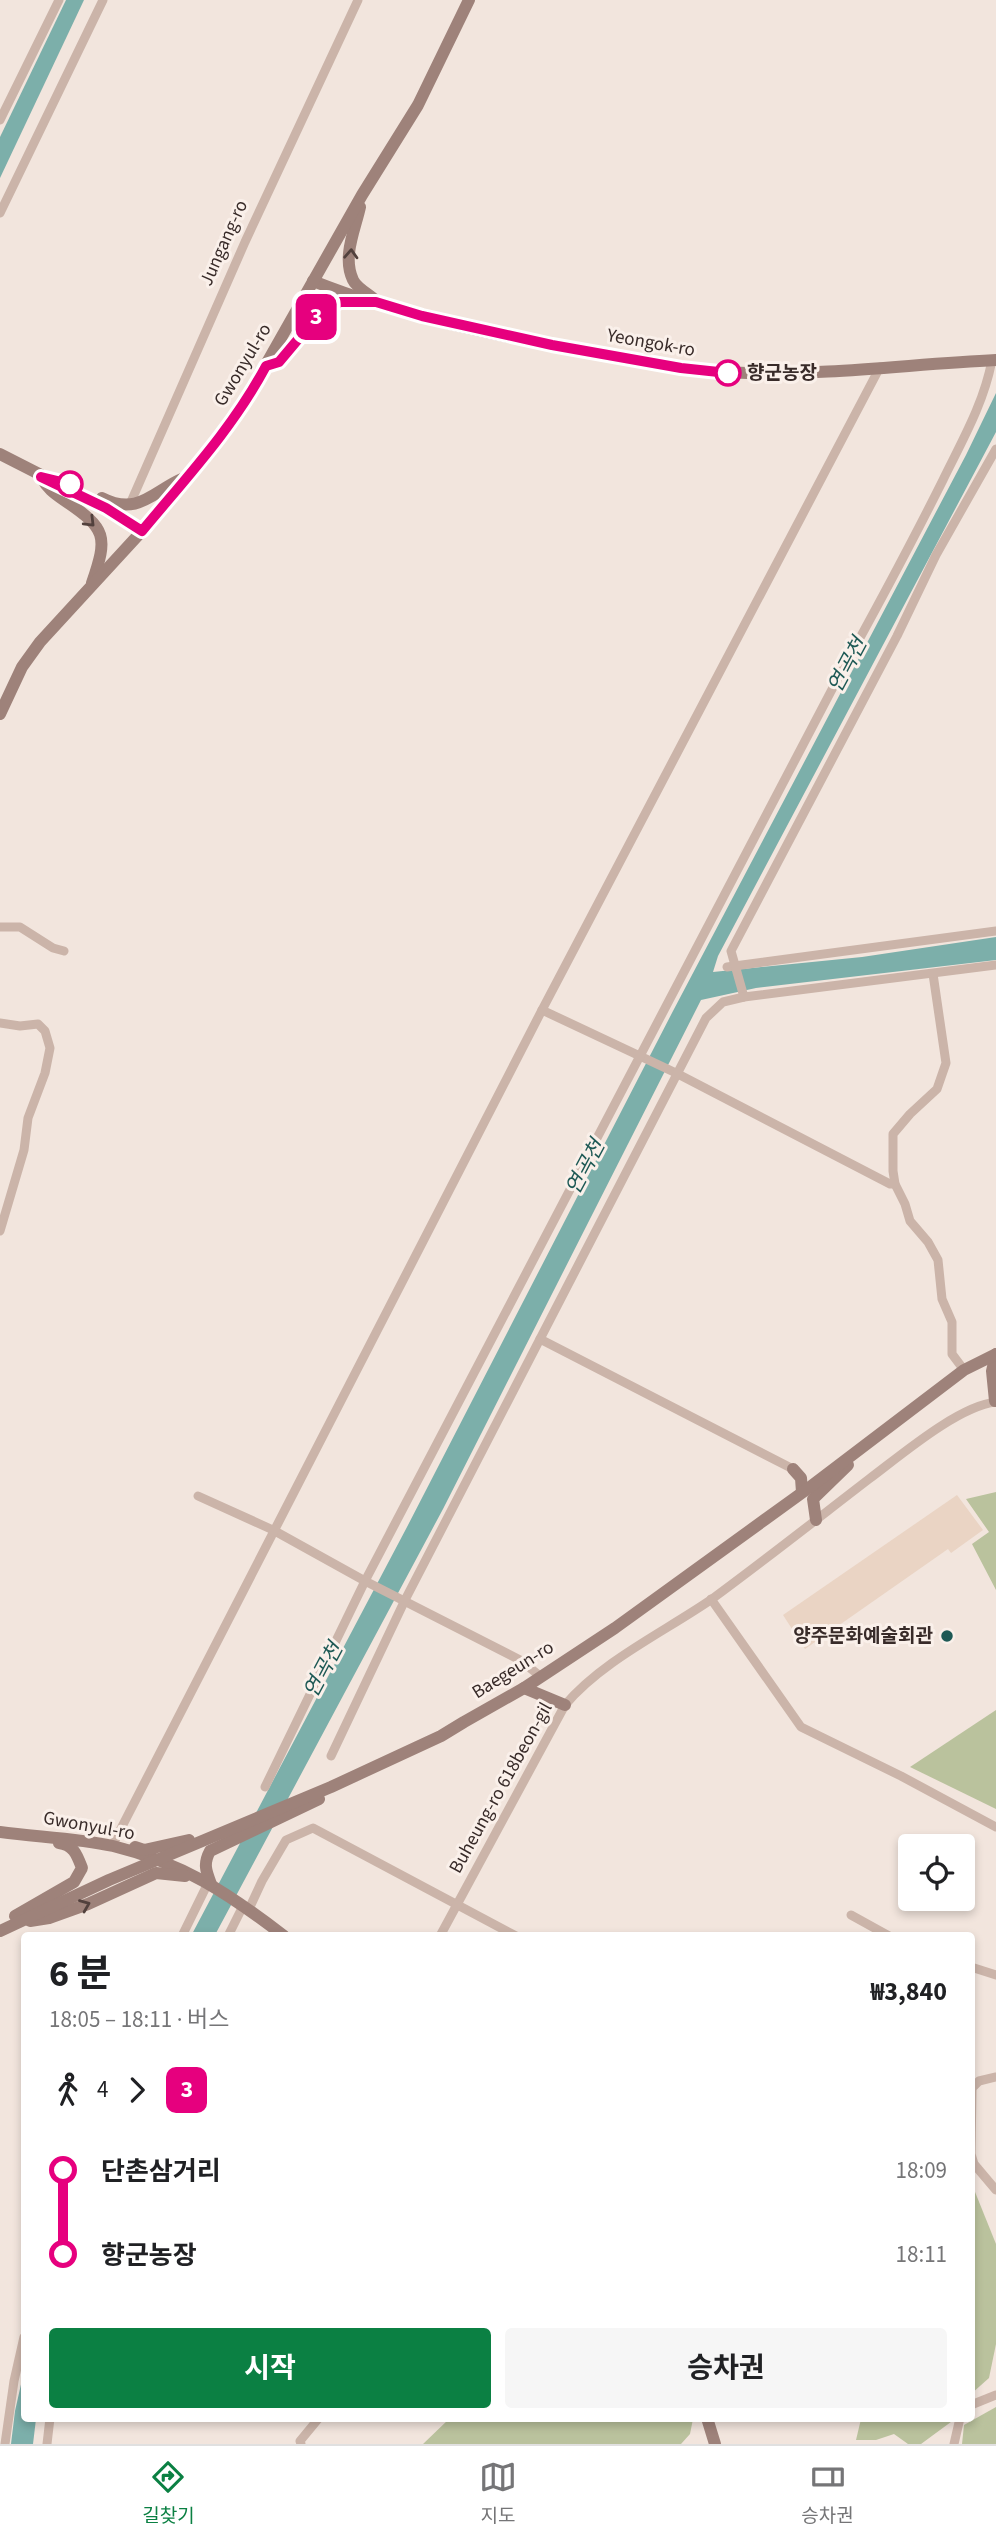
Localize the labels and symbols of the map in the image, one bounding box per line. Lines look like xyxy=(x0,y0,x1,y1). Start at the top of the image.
street label: Jungang-ro xyxy=(193,196,255,290)
one-way arrow xyxy=(343,248,358,259)
line badge: 3 xyxy=(293,294,339,340)
street label: Gwonyul-ro xyxy=(208,318,278,412)
street label: Yeongok-ro xyxy=(604,322,697,364)
marker: 향군농장 xyxy=(715,360,741,386)
place label: 향군농장 xyxy=(747,360,817,387)
unlabelled marker xyxy=(57,471,83,497)
one-way arrow xyxy=(82,513,95,526)
water label: 연곡천 xyxy=(820,630,875,698)
water label: 연곡천 xyxy=(558,1132,613,1200)
place label: 양주문화예술회관 xyxy=(793,1623,934,1650)
marker: 양주문화예술회관 xyxy=(939,1628,955,1644)
street label: Baegeun-ro xyxy=(467,1634,559,1706)
water label: 연곡천 xyxy=(296,1635,351,1703)
street label: Buheung-ro 618beon-gil xyxy=(443,1697,559,1878)
street label: Gwonyul-ro xyxy=(41,1805,137,1847)
one-way arrow xyxy=(78,1899,90,1913)

